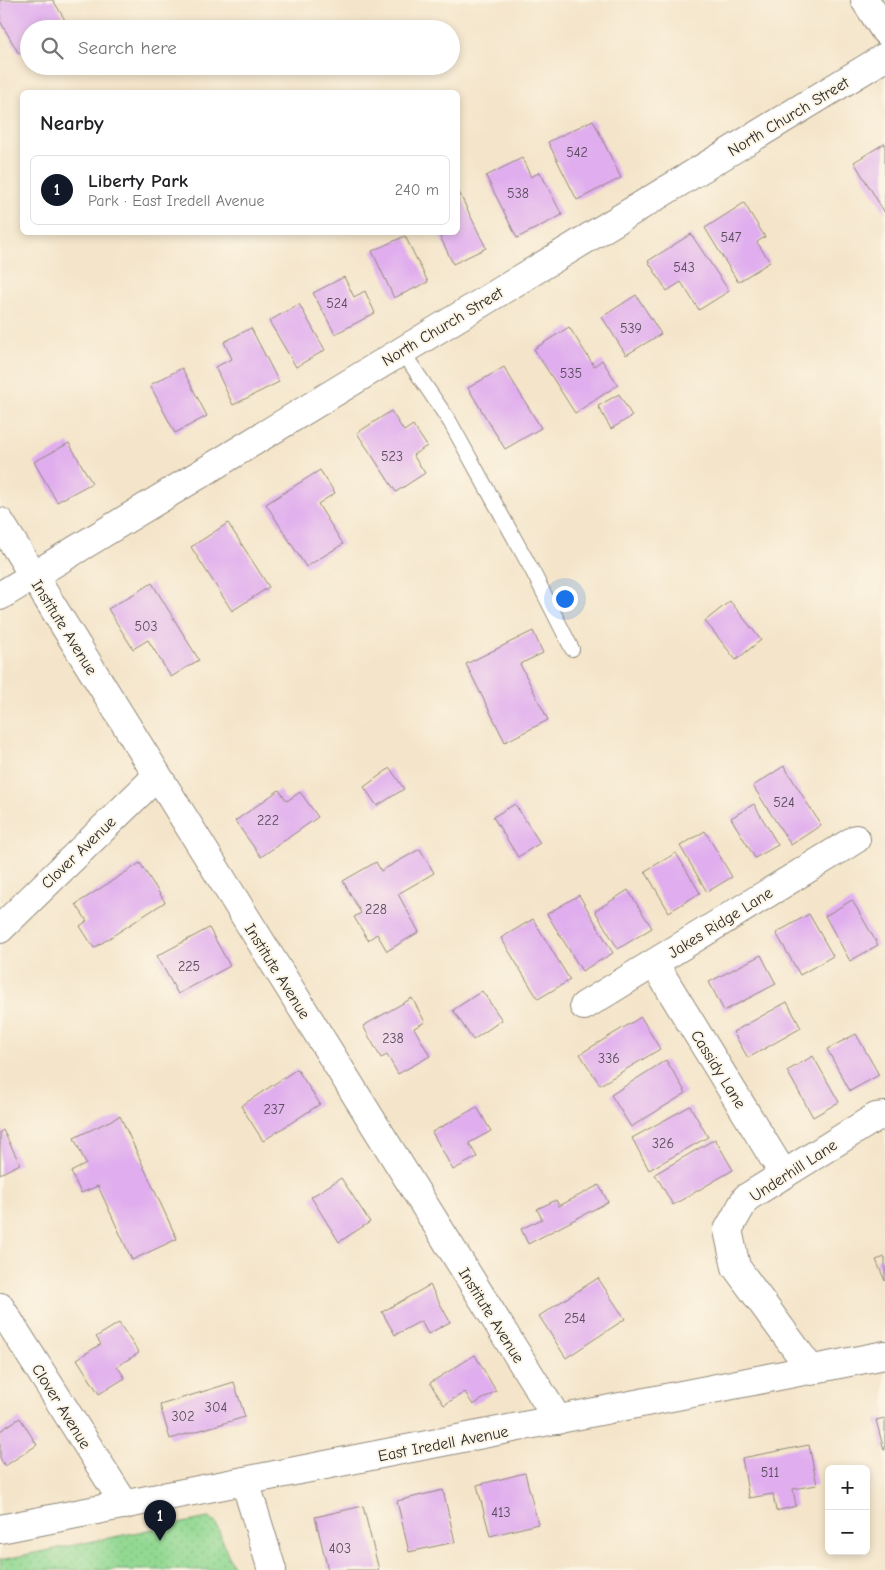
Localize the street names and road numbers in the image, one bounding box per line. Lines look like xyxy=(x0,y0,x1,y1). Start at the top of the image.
street label: North Church Street xyxy=(725,73,853,160)
street label: North Church Street xyxy=(379,283,507,370)
street label: Institute Avenue xyxy=(28,577,101,678)
street label: Clover Avenue xyxy=(38,813,120,893)
street label: Jakes Ridge Lane xyxy=(665,884,776,962)
street label: Institute Avenue xyxy=(241,921,314,1022)
street label: Cassidy Lane xyxy=(687,1027,749,1112)
street label: Underhill Lane xyxy=(747,1136,840,1206)
street label: Institute Avenue xyxy=(455,1265,528,1366)
street label: Clover Avenue xyxy=(28,1361,94,1452)
street label: East Iredell Avenue xyxy=(376,1423,510,1465)

